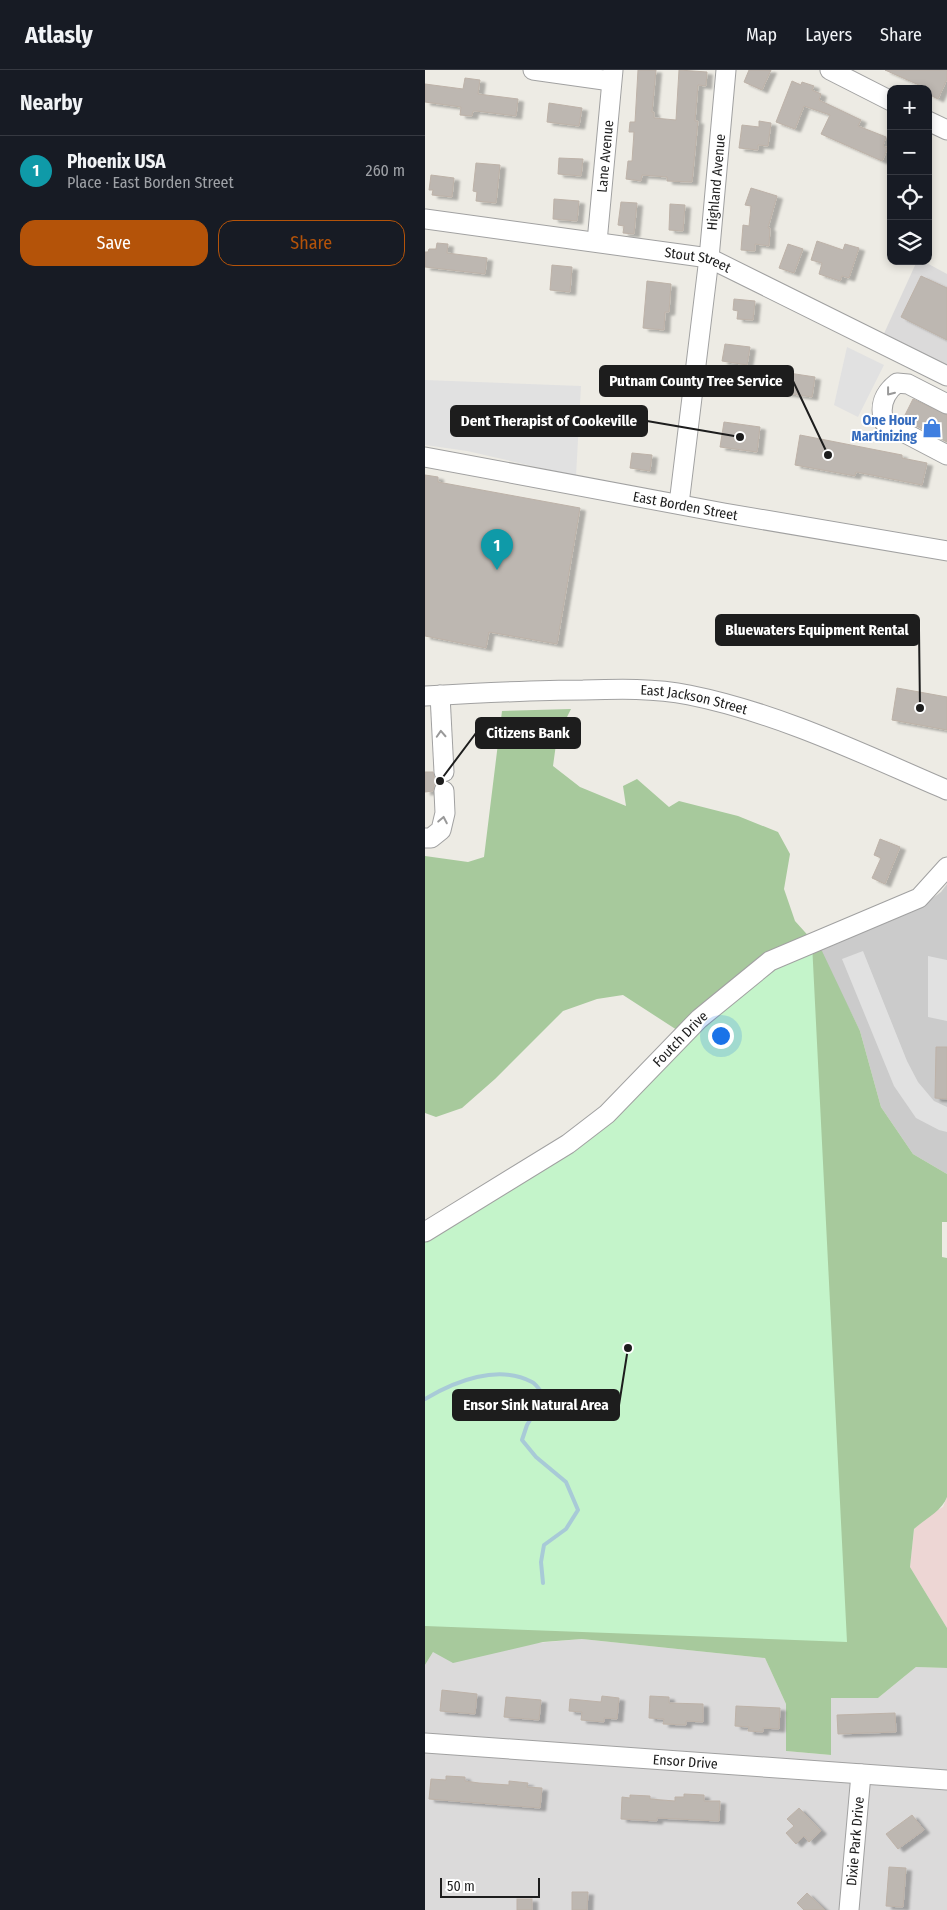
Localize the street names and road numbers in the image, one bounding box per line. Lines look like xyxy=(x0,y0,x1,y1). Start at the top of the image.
street label: Lane Avenue xyxy=(594,119,617,193)
street label: Highland Avenue xyxy=(704,133,729,231)
street label: Stout Street xyxy=(663,244,734,277)
street label: East Borden Street xyxy=(632,488,739,524)
street label: East Jackson Street xyxy=(640,682,750,718)
street label: Foutch Drive xyxy=(649,1008,711,1070)
street label: Ensor Drive xyxy=(652,1751,718,1773)
street label: Dixie Park Drive xyxy=(843,1796,868,1887)

